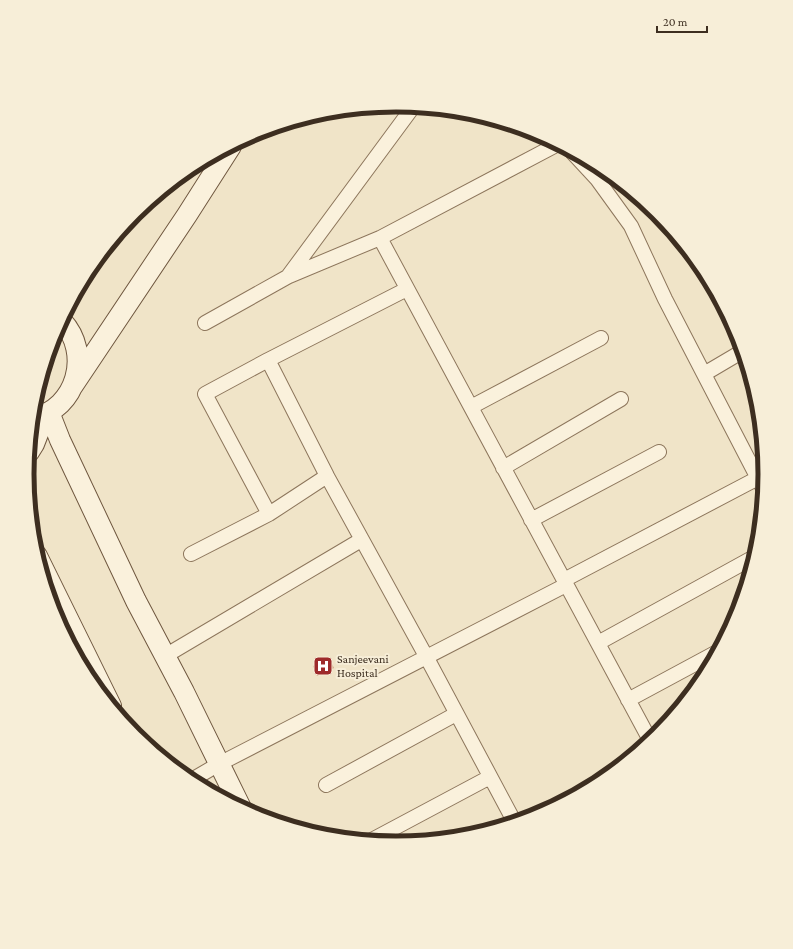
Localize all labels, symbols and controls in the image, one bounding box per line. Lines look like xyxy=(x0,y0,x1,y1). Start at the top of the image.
scale bar xyxy=(657,8,707,34)
text: 20 m xyxy=(663,15,688,29)
place label: Sanjeevani Hospital xyxy=(337,652,389,680)
hospital icon: Sanjeevani Hospital xyxy=(312,655,334,677)

